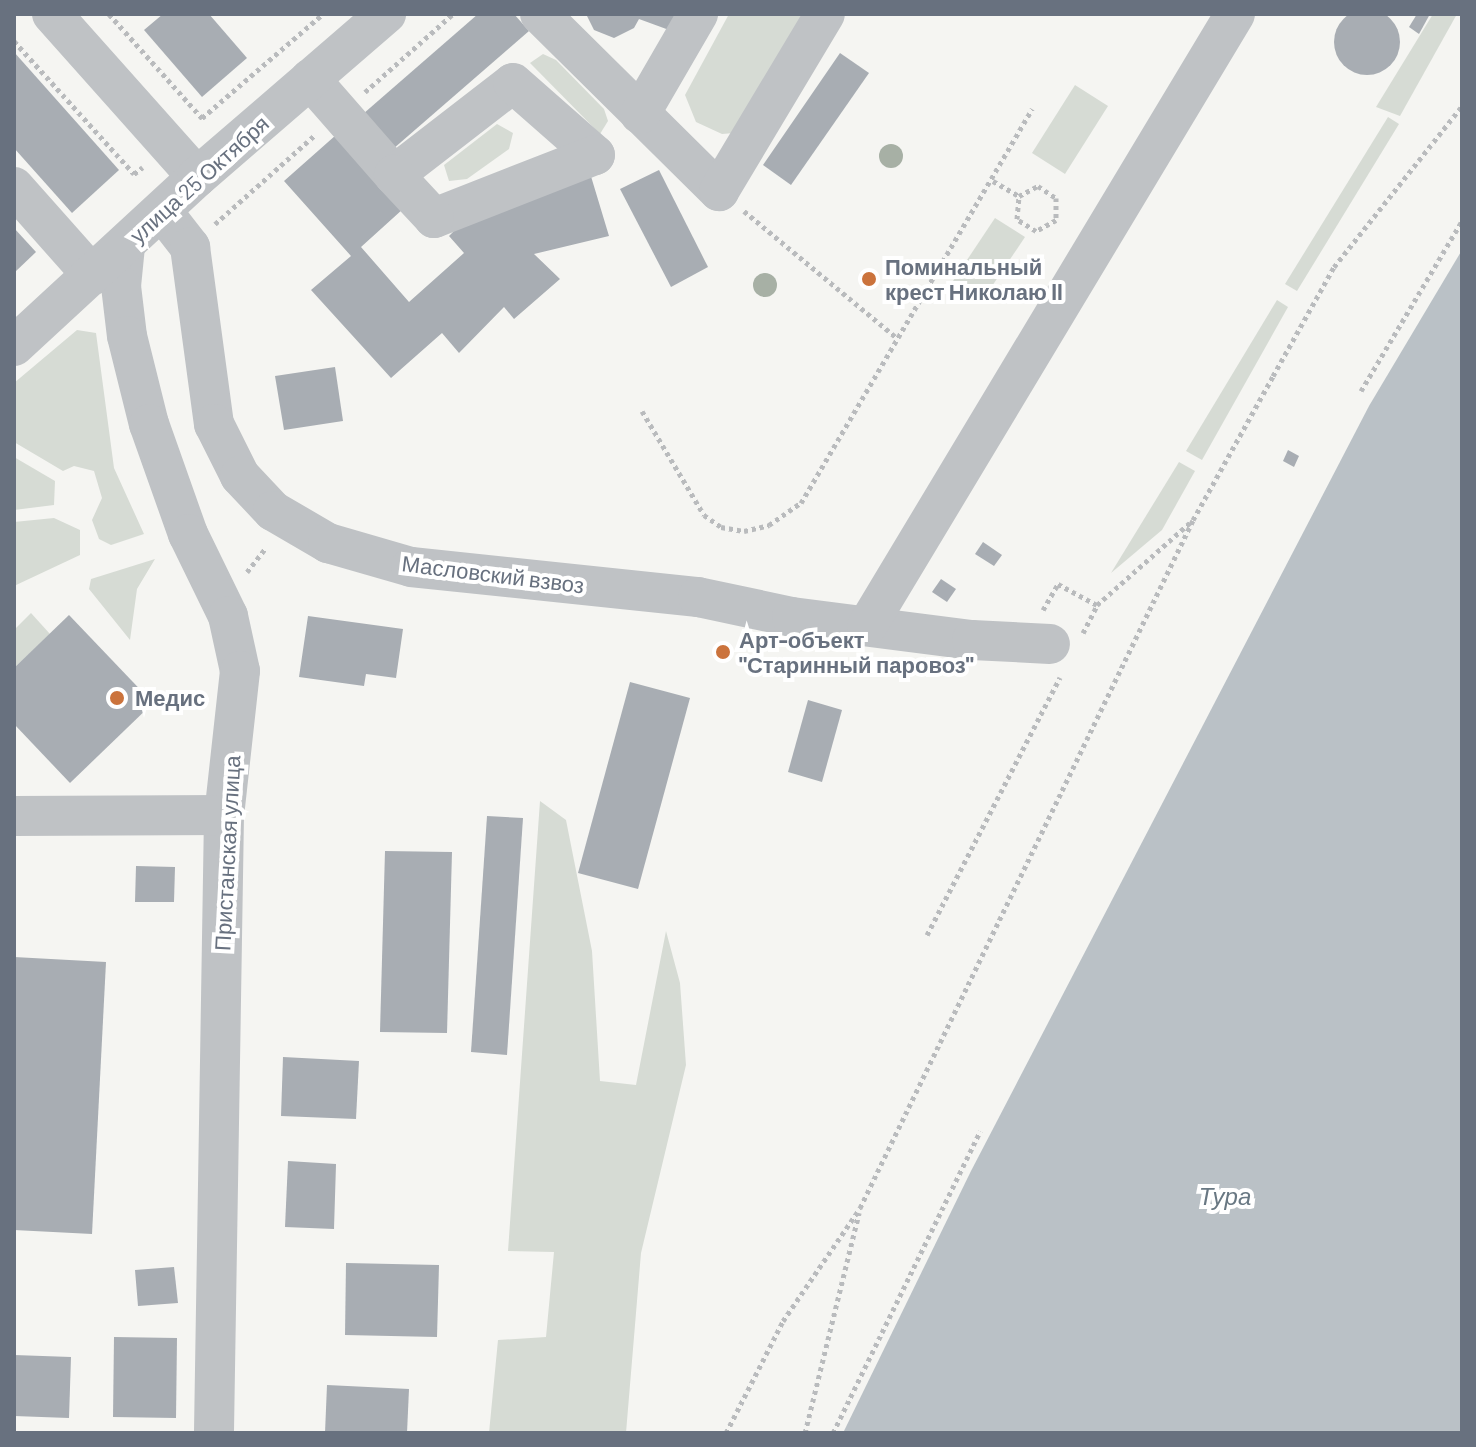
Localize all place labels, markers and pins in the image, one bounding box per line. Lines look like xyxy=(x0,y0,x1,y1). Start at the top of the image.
place label: Поминальный крест Николаю II xyxy=(885,253,1063,304)
marker: Поминальный крест Николаю II xyxy=(860,270,878,288)
place label: Арт-объект "Старинный паровоз" xyxy=(739,626,974,678)
marker: Арт-объект "Старинный паровоз" xyxy=(714,643,732,661)
place label: Медис xyxy=(135,685,205,711)
marker: Медис xyxy=(106,687,128,709)

